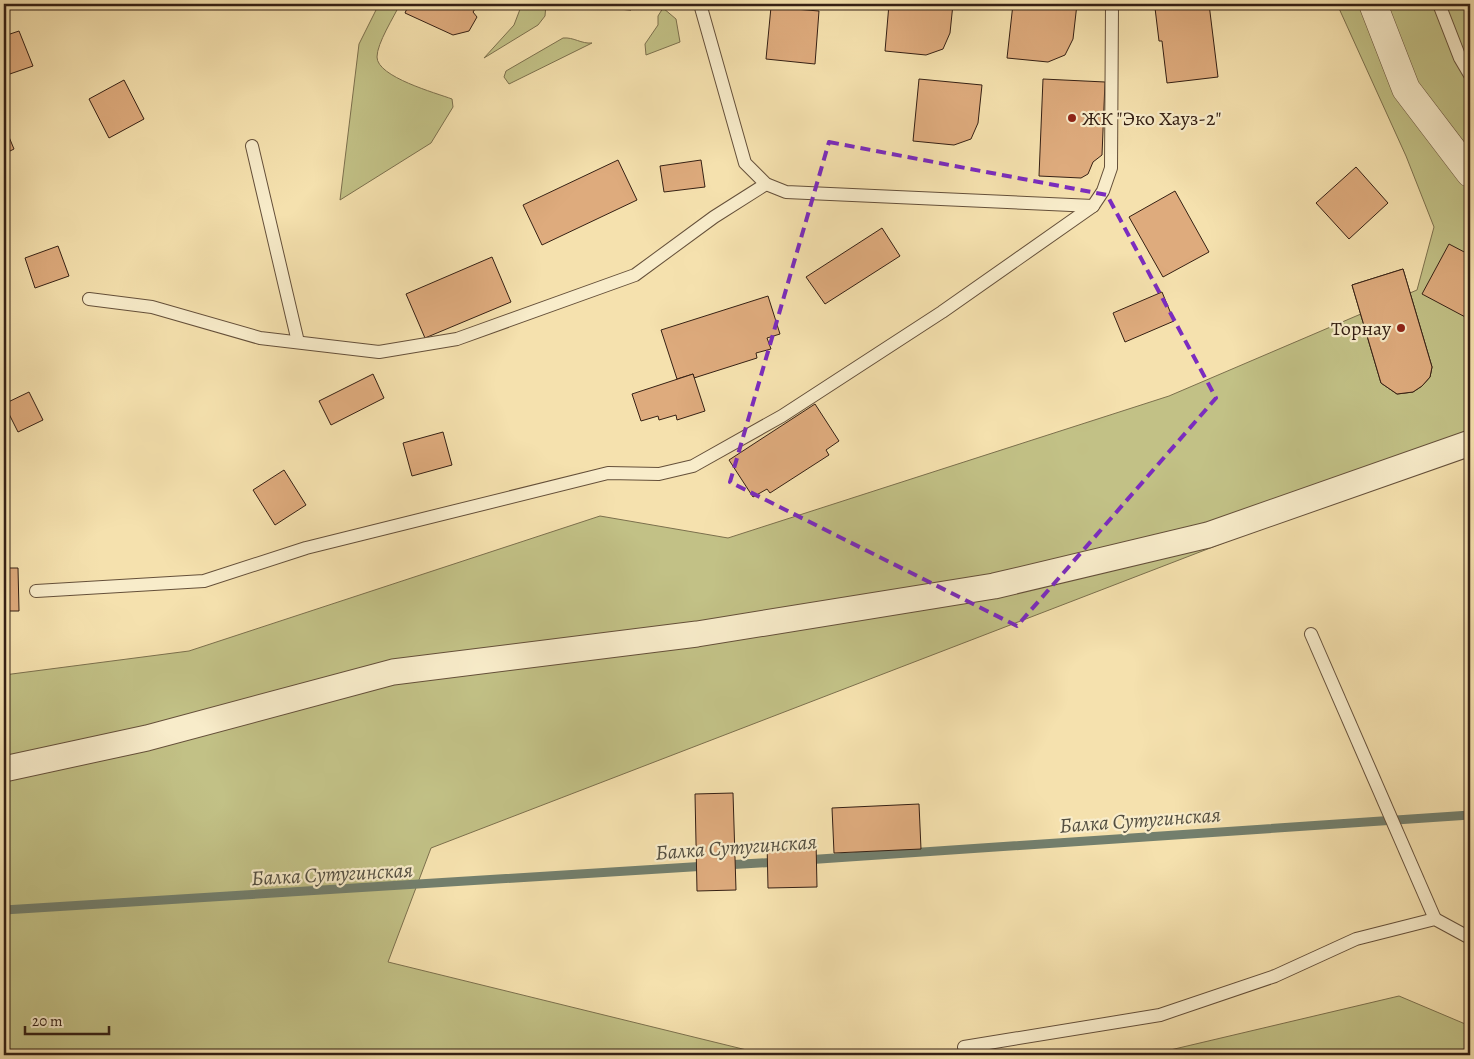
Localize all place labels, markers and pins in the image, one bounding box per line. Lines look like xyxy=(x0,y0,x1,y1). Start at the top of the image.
place label: ЖК "Эко Хауз-2" xyxy=(1082,105,1221,132)
marker: ЖК "Эко Хауз-2" xyxy=(1066,112,1078,124)
place label: Торнау xyxy=(1331,315,1392,342)
marker: Торнау xyxy=(1395,322,1407,334)

